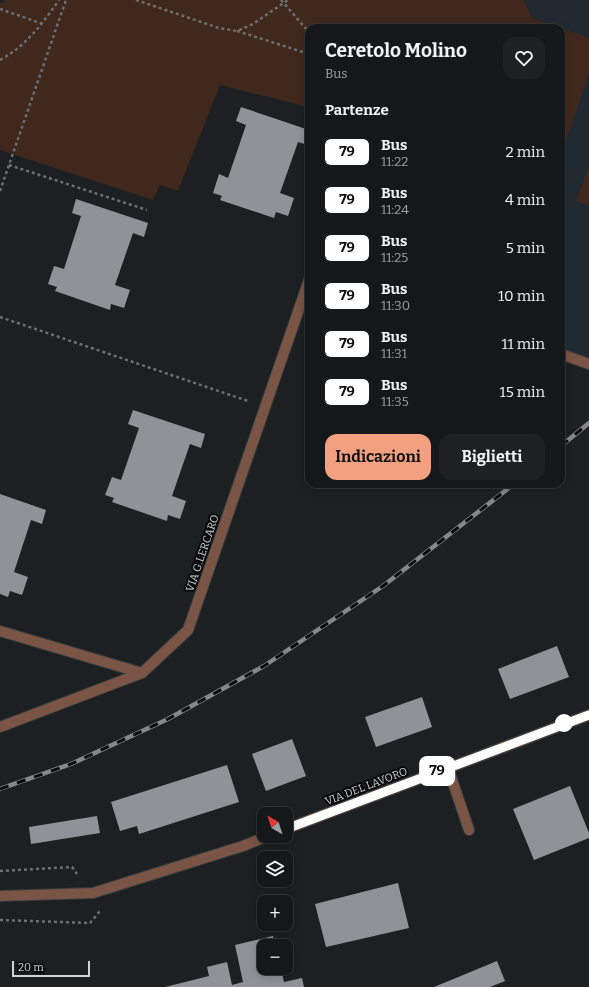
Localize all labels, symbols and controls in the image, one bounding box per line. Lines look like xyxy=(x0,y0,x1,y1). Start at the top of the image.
button: heart xyxy=(503,37,545,79)
text: Ceretolo Molino xyxy=(325,39,467,62)
text: Bus xyxy=(325,66,347,81)
text: Partenze xyxy=(325,101,389,119)
text: Bus xyxy=(381,136,407,154)
text: 79 xyxy=(339,143,355,160)
text: 2 min xyxy=(506,143,545,161)
text: 11:22 xyxy=(381,154,408,169)
text: Bus xyxy=(381,184,407,202)
text: 79 xyxy=(339,191,355,208)
text: 4 min xyxy=(505,191,545,209)
text: 11:24 xyxy=(381,202,409,217)
text: Bus xyxy=(381,232,407,250)
text: 79 xyxy=(339,239,355,256)
text: 5 min xyxy=(506,239,545,257)
text: 11:25 xyxy=(381,250,408,265)
text: Bus xyxy=(381,280,407,298)
text: 79 xyxy=(339,287,355,304)
text: 10 min xyxy=(498,287,545,305)
text: 11:30 xyxy=(381,298,410,313)
text: Bus xyxy=(381,328,407,346)
text: 79 xyxy=(339,335,355,352)
text: 11 min xyxy=(502,335,545,353)
text: 11:31 xyxy=(381,346,407,361)
text: Bus xyxy=(381,376,407,394)
text: 79 xyxy=(339,383,355,400)
text: 15 min xyxy=(500,383,545,401)
text: 11:35 xyxy=(381,394,409,409)
button: Indicazioni xyxy=(325,434,431,480)
button: Biglietti xyxy=(439,434,545,480)
street label: VIA G.LERCARO xyxy=(183,513,222,593)
unlabelled marker xyxy=(555,714,573,732)
line badge: 79 xyxy=(419,758,455,784)
text: 79 xyxy=(429,762,445,779)
street label: VIA DEL LAVORO xyxy=(323,765,409,808)
north arrow xyxy=(257,807,293,843)
map controls xyxy=(257,807,293,975)
button: layers xyxy=(257,851,293,887)
button: + xyxy=(257,895,293,931)
button: − xyxy=(257,939,293,975)
scale bar xyxy=(12,959,90,978)
text: 20 m xyxy=(18,961,44,974)

